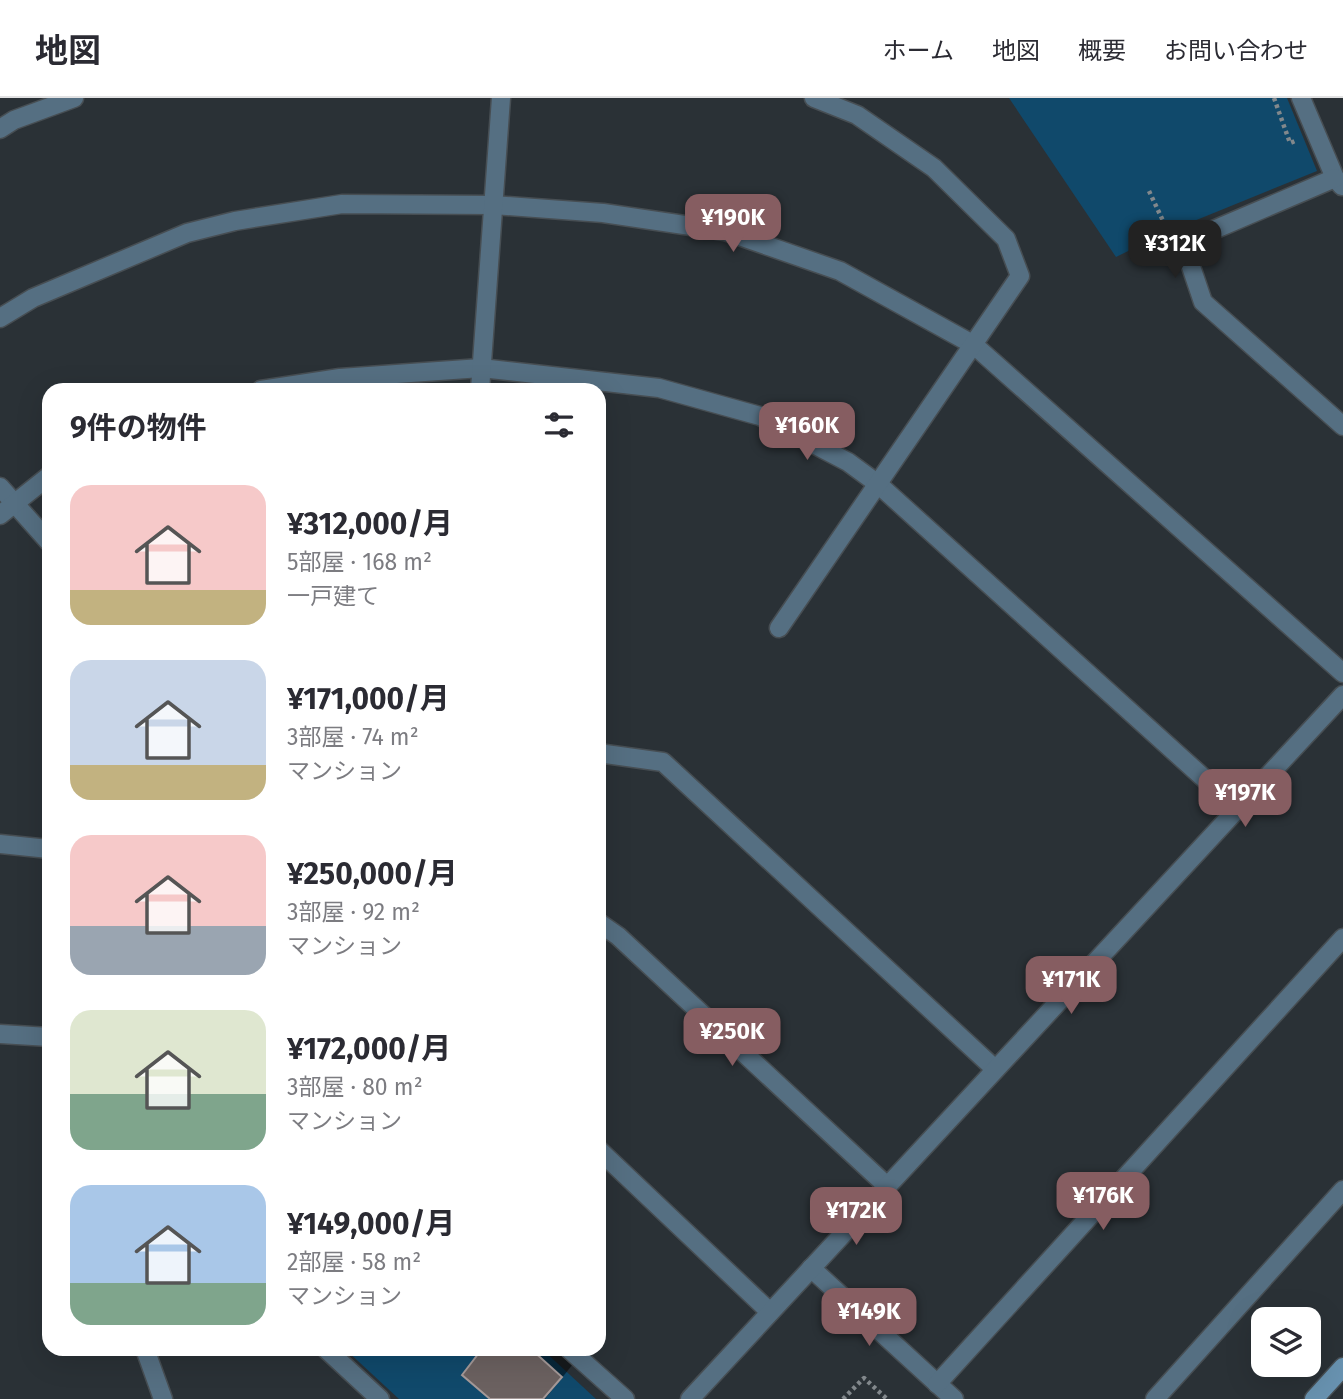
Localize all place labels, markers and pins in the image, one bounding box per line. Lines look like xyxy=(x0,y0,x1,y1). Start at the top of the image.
pin: ¥190K xyxy=(684,194,782,254)
pin: ¥312K xyxy=(1126,220,1224,280)
pin: ¥160K xyxy=(758,402,856,462)
pin: ¥197K xyxy=(1196,770,1294,829)
pin: ¥171K xyxy=(1022,956,1120,1016)
pin: ¥250K xyxy=(683,1009,781,1068)
pin: ¥176K xyxy=(1054,1172,1152,1232)
pin: ¥172K xyxy=(807,1188,905,1247)
pin: ¥149K xyxy=(820,1288,918,1348)

